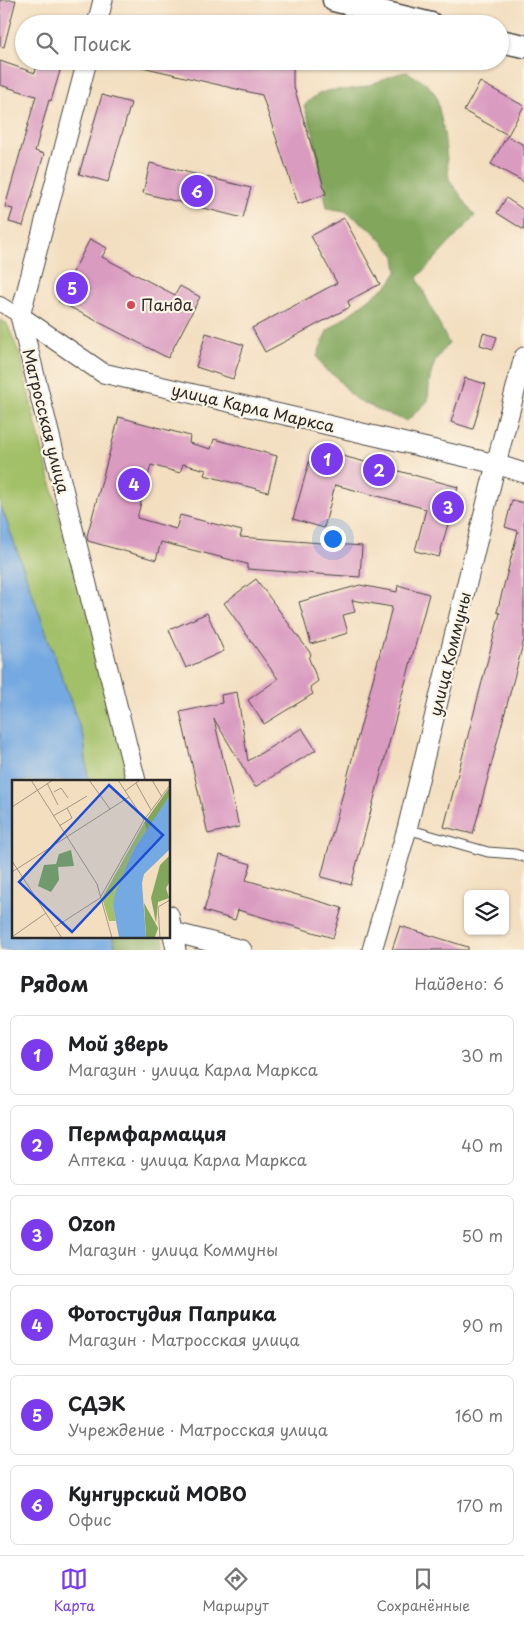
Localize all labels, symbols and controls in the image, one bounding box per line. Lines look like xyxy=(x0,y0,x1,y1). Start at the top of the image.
search box xyxy=(15,15,509,70)
icon: search xyxy=(33,29,61,57)
text: Поиск xyxy=(73,29,131,57)
pin: 6 xyxy=(181,172,213,210)
pin: 5 xyxy=(56,269,88,307)
place label: Панда xyxy=(141,292,193,316)
marker: Панда xyxy=(125,299,137,311)
street label: Матросская улица xyxy=(17,346,77,496)
street label: улица Карла Маркса xyxy=(169,377,337,437)
pin: 1 xyxy=(311,440,343,478)
pin: 2 xyxy=(363,451,395,489)
pin: 4 xyxy=(118,465,150,503)
pin: 3 xyxy=(432,488,464,526)
your location xyxy=(320,526,346,552)
street label: улица Коммуны xyxy=(422,589,476,718)
inset map xyxy=(12,780,170,938)
map controls xyxy=(464,890,509,935)
button: layers xyxy=(464,890,509,935)
text: Рядом xyxy=(20,967,88,999)
text: Найдено: 6 xyxy=(414,971,504,995)
text: Мой зверь xyxy=(68,1029,168,1057)
text: 1 xyxy=(33,1043,41,1067)
text: 30 m xyxy=(461,1043,503,1067)
text: Магазин · улица Карла Маркса xyxy=(68,1057,318,1081)
text: Пермфармация xyxy=(68,1119,227,1147)
text: 2 xyxy=(31,1133,43,1157)
text: 40 m xyxy=(461,1133,503,1157)
text: Аптека · улица Карла Маркса xyxy=(68,1147,307,1171)
text: Ozon xyxy=(68,1209,116,1237)
text: 3 xyxy=(32,1223,42,1247)
text: 50 m xyxy=(462,1223,503,1247)
text: Магазин · улица Коммуны xyxy=(68,1237,278,1261)
text: Фотостудия Паприка xyxy=(68,1299,276,1327)
text: 4 xyxy=(32,1313,42,1337)
text: 90 m xyxy=(462,1313,503,1337)
text: Магазин · Матросская улица xyxy=(68,1327,299,1351)
text: СДЭК xyxy=(68,1389,125,1417)
text: 5 xyxy=(32,1403,42,1427)
text: 160 m xyxy=(455,1403,503,1427)
text: Учреждение · Матросская улица xyxy=(68,1417,328,1441)
text: Кунгурский МОВО xyxy=(68,1479,247,1507)
text: 6 xyxy=(31,1493,43,1517)
text: 170 m xyxy=(457,1493,503,1517)
text: Офис xyxy=(68,1507,111,1531)
tab: Карта xyxy=(54,1565,95,1616)
tab: Маршрут xyxy=(203,1565,269,1616)
tab: Сохранённые xyxy=(377,1565,470,1616)

